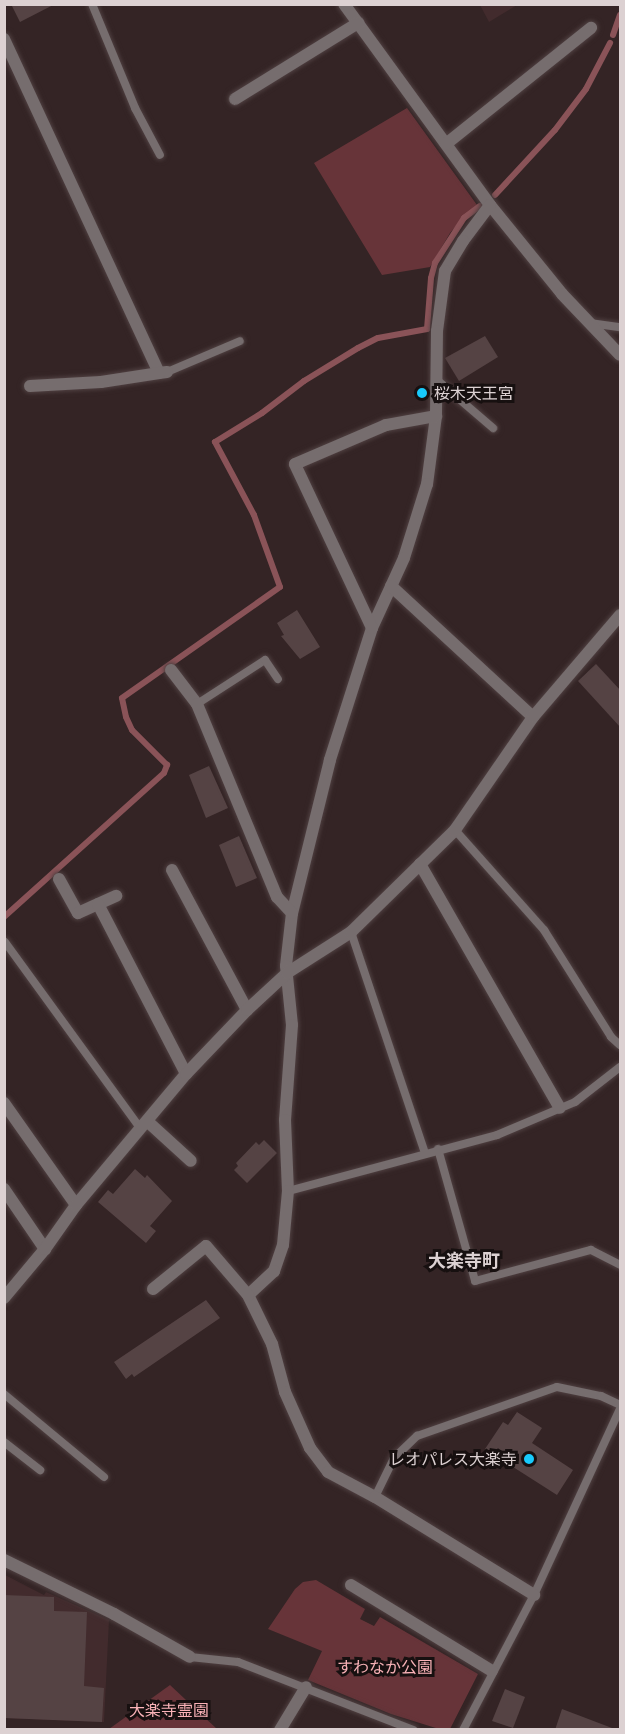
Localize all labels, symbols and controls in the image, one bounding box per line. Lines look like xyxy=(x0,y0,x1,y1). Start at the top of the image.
place label: 桜木天王宮 xyxy=(434,383,514,403)
marker: 桜木天王宮 xyxy=(415,386,429,400)
district label: 大楽寺町 xyxy=(428,1249,500,1271)
place label: レオパレス大楽寺 xyxy=(389,1449,517,1469)
marker: レオパレス大楽寺 xyxy=(522,1452,536,1466)
park label: すわなか公園 xyxy=(337,1657,433,1677)
park label: 大楽寺霊園 xyxy=(129,1700,209,1720)

